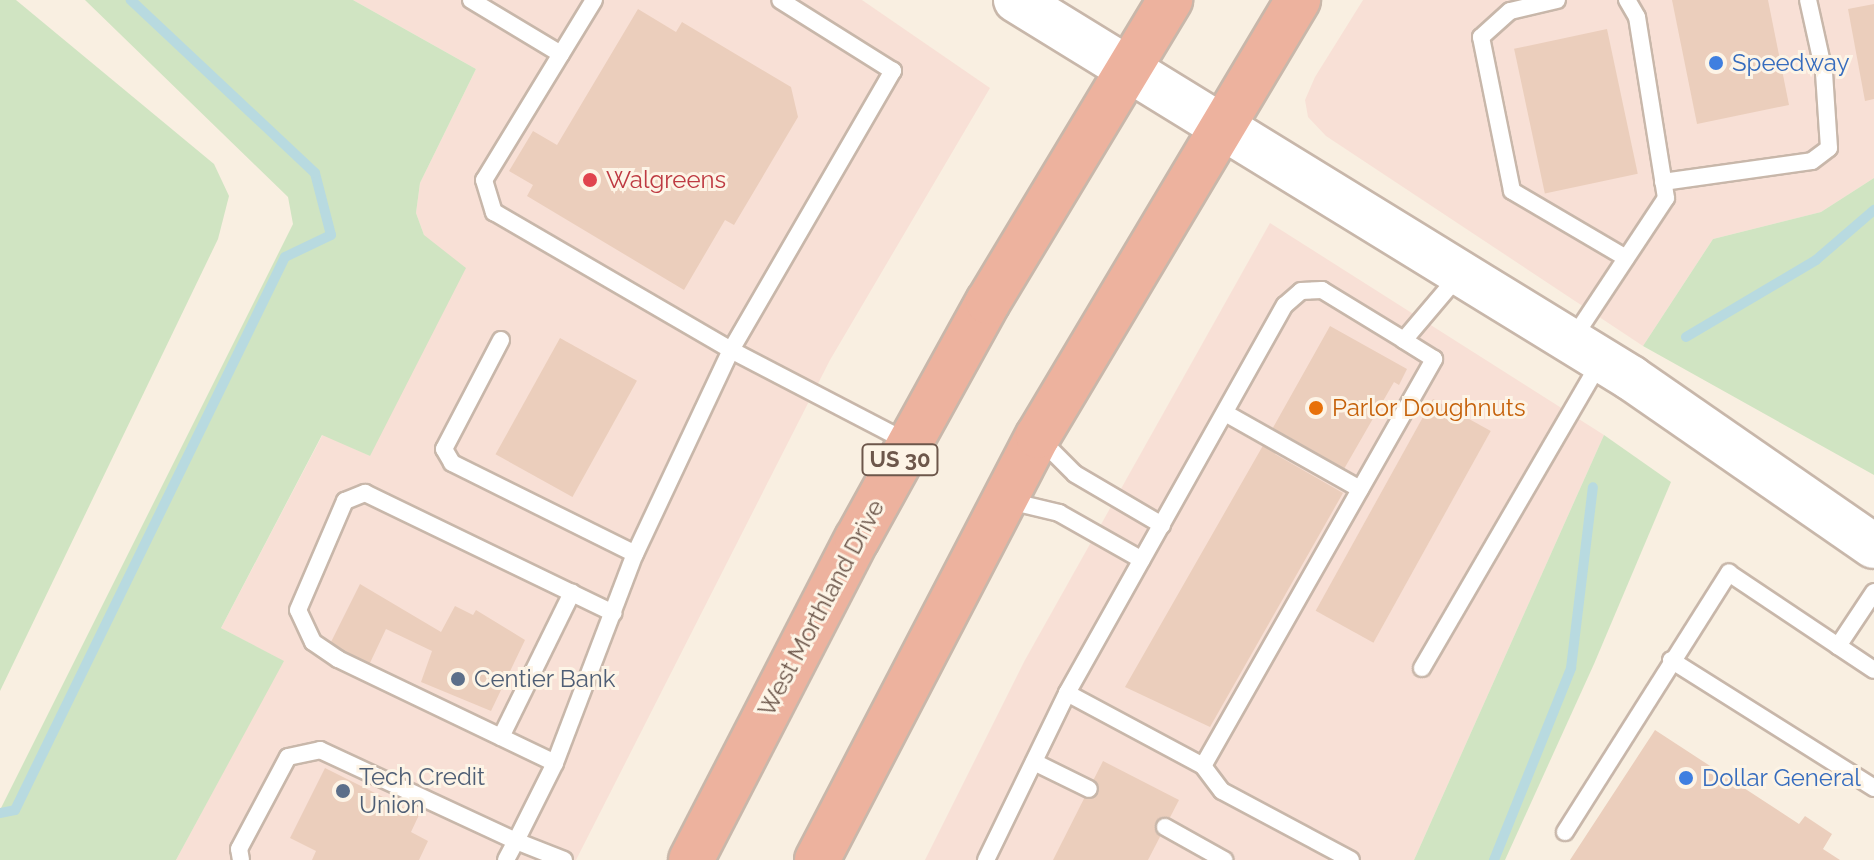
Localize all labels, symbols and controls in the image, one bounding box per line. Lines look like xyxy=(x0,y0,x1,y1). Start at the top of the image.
place label: Speedway xyxy=(1732,49,1849,77)
marker: Speedway xyxy=(1707,54,1725,72)
place label: Walgreens xyxy=(606,166,726,194)
marker: Walgreens xyxy=(581,171,599,189)
place label: Parlor Doughnuts xyxy=(1332,394,1526,422)
marker: Parlor Doughnuts xyxy=(1307,399,1325,417)
road number: US 30 xyxy=(860,442,940,478)
street label: West Morthland Drive xyxy=(752,495,890,721)
place label: Centier Bank xyxy=(474,665,616,693)
marker: Centier Bank xyxy=(449,670,467,688)
place label: Tech Credit Union xyxy=(359,763,485,819)
place label: Dollar General xyxy=(1702,764,1861,792)
marker: Dollar General xyxy=(1677,769,1695,787)
marker: Tech Credit Union xyxy=(334,782,352,800)

